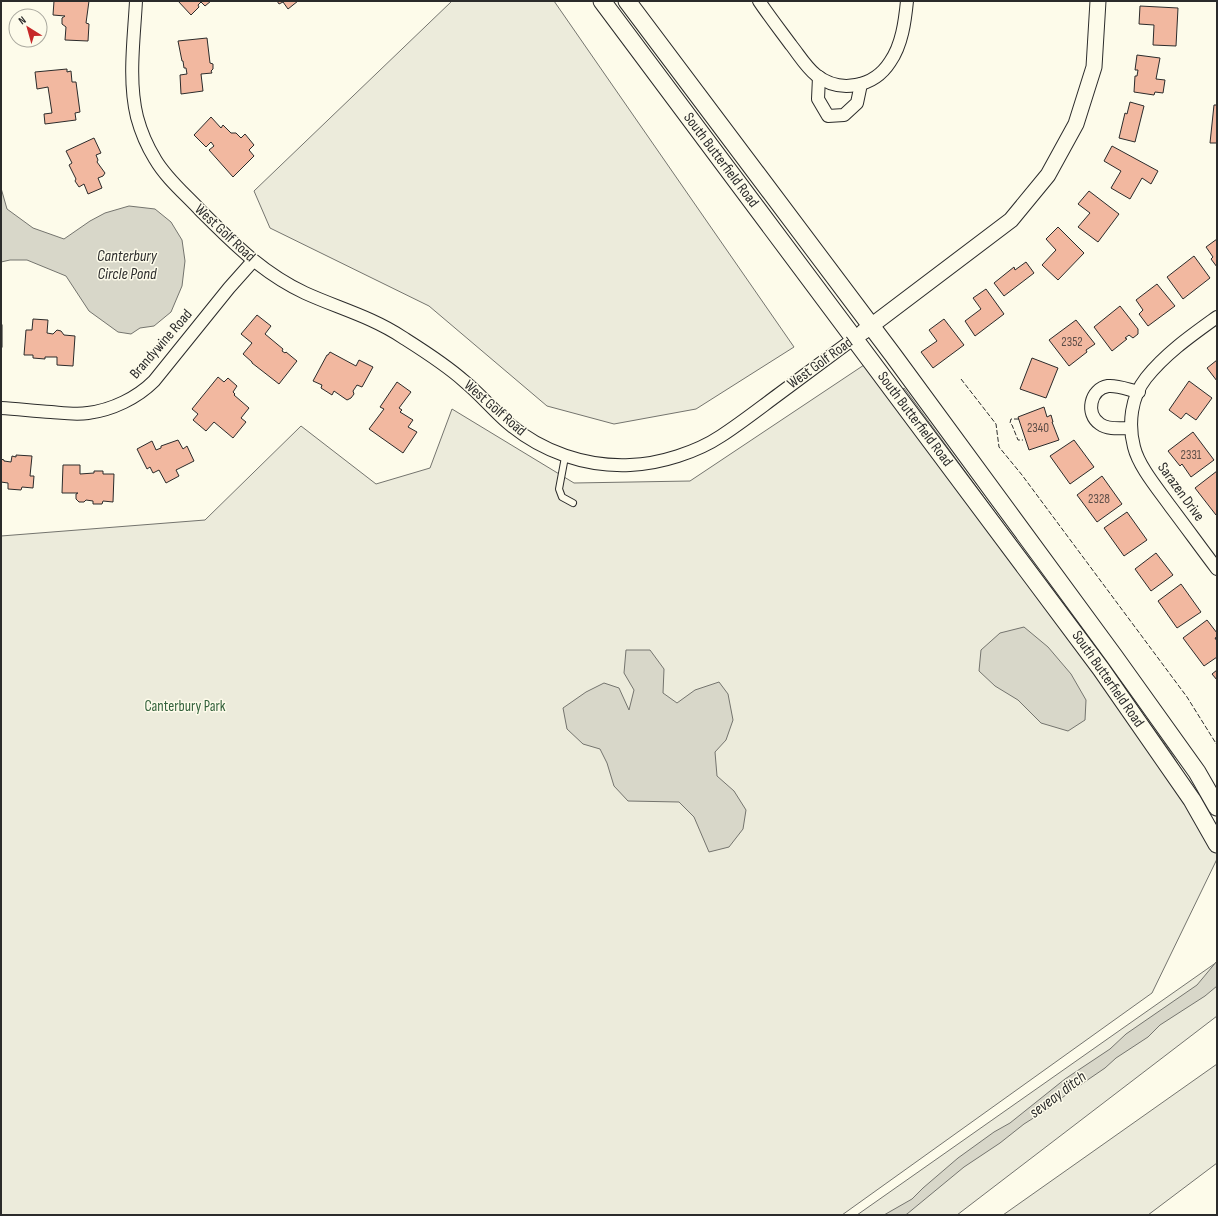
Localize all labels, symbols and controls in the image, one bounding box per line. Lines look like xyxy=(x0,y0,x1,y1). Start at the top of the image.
north arrow xyxy=(8,8,48,48)
text: N xyxy=(16,13,29,27)
street label: South Butterfield Road xyxy=(679,109,763,211)
street label: West Golf Road xyxy=(191,200,259,266)
water label: Canterbury Circle Pond xyxy=(97,247,158,284)
street label: Brandywine Road xyxy=(126,305,196,383)
street label: West Golf Road xyxy=(784,333,856,393)
house number: 2352 xyxy=(1061,334,1083,350)
street label: South Butterfield Road xyxy=(873,368,957,470)
street label: West Golf Road xyxy=(460,376,530,440)
house number: 2340 xyxy=(1027,420,1049,436)
house number: 2331 xyxy=(1181,447,1202,463)
street label: Sarazen Drive xyxy=(1153,459,1209,525)
house number: 2328 xyxy=(1088,491,1110,507)
street label: South Butterfield Road xyxy=(1068,627,1148,731)
park label: Canterbury Park xyxy=(144,697,226,716)
water label: seveay ditch xyxy=(1026,1067,1090,1122)

